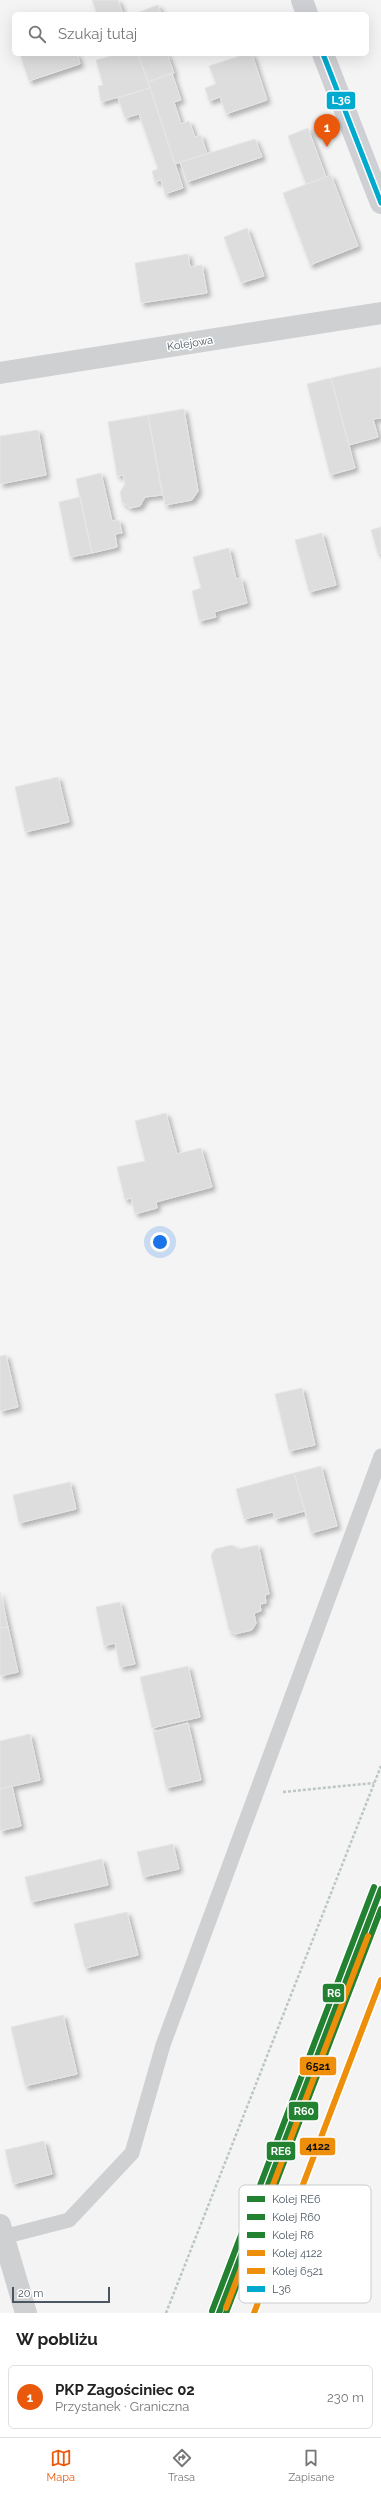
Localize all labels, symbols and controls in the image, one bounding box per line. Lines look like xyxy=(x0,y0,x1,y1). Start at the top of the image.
search box xyxy=(12,12,369,56)
icon: search xyxy=(26,23,48,45)
text: Szukaj tutaj xyxy=(58,25,137,43)
line badge: L36 xyxy=(326,91,356,110)
text: L36 xyxy=(331,94,351,107)
pin: 1 xyxy=(314,114,340,147)
street label: Kolejowa xyxy=(166,333,214,354)
your location xyxy=(150,1232,170,1252)
line badge: R6 xyxy=(322,1983,345,2003)
text: R6 xyxy=(327,1987,341,2000)
line badge: 6521 xyxy=(299,2056,337,2076)
text: 6521 xyxy=(306,2060,331,2073)
line badge: R60 xyxy=(288,2101,319,2121)
text: R60 xyxy=(294,2105,315,2118)
line badge: 4122 xyxy=(299,2137,336,2156)
text: 4122 xyxy=(306,2140,330,2153)
line badge: RE6 xyxy=(266,2141,296,2161)
text: RE6 xyxy=(271,2145,292,2158)
legend xyxy=(239,2185,371,2303)
text: Kolej RE6 xyxy=(272,2193,321,2206)
text: Kolej R60 xyxy=(272,2211,321,2224)
text: Kolej R6 xyxy=(272,2229,314,2242)
text: Kolej 4122 xyxy=(272,2247,322,2260)
text: Kolej 6521 xyxy=(272,2265,323,2278)
text: L36 xyxy=(272,2283,291,2296)
scale bar xyxy=(12,2285,110,2304)
text: 20 m xyxy=(18,2287,43,2300)
text: W pobliżu xyxy=(16,2329,98,2349)
text: PKP Zagościniec 02 xyxy=(55,2381,195,2399)
text: 1 xyxy=(27,2390,33,2405)
text: 230 m xyxy=(327,2390,364,2405)
text: Przystanek · Graniczna xyxy=(55,2399,189,2414)
tab: Mapa xyxy=(47,2447,75,2484)
tab: Trasa xyxy=(168,2447,195,2484)
tab: Zapisane xyxy=(288,2447,334,2484)

